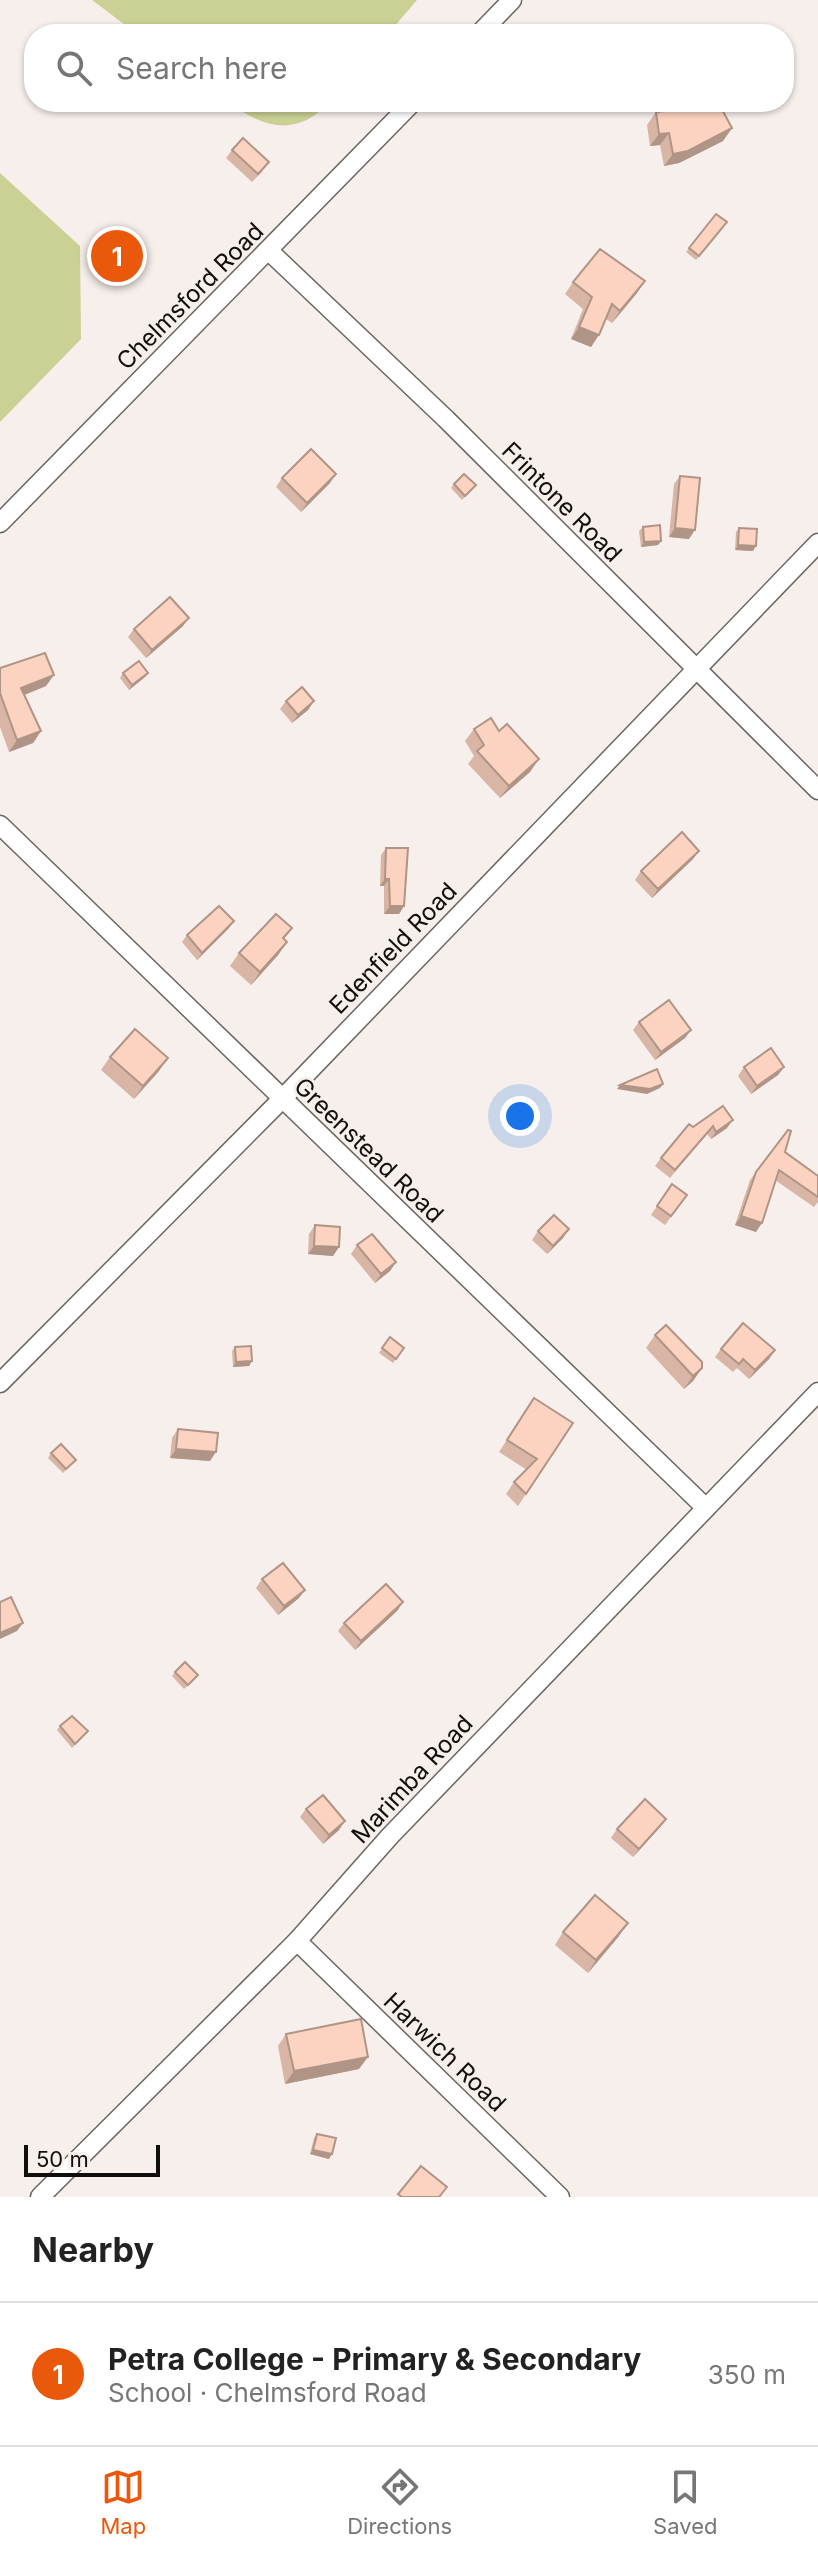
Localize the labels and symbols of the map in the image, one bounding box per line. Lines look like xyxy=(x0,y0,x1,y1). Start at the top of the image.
street label: Chelmsford Road xyxy=(111,217,269,375)
pin: 1 xyxy=(91,226,143,286)
street label: Frintone Road xyxy=(496,436,628,568)
street label: Edenfield Road xyxy=(323,876,463,1020)
street label: Greenstead Road xyxy=(288,1071,450,1229)
your location xyxy=(500,1096,540,1136)
street label: Marimba Road xyxy=(345,1709,479,1849)
street label: Harwich Road xyxy=(378,1987,512,2117)
scale bar xyxy=(24,2141,160,2177)

